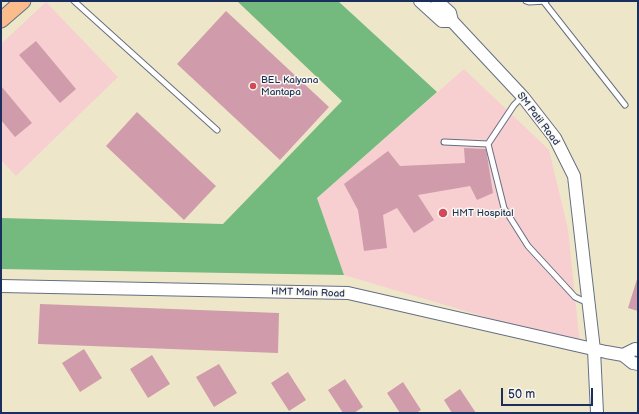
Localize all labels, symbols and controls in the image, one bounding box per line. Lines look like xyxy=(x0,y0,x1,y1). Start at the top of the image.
place label: BEL Kalyana Mantapa xyxy=(261,74,318,98)
marker: BEL Kalyana Mantapa xyxy=(248,81,258,91)
street label: SM Patil Road xyxy=(514,90,562,148)
marker: HMT Hospital xyxy=(437,207,449,219)
place label: HMT Hospital xyxy=(452,207,513,219)
street label: HMT Main Road xyxy=(271,286,345,300)
scale bar xyxy=(503,380,595,406)
text: 50 m xyxy=(508,387,535,402)

